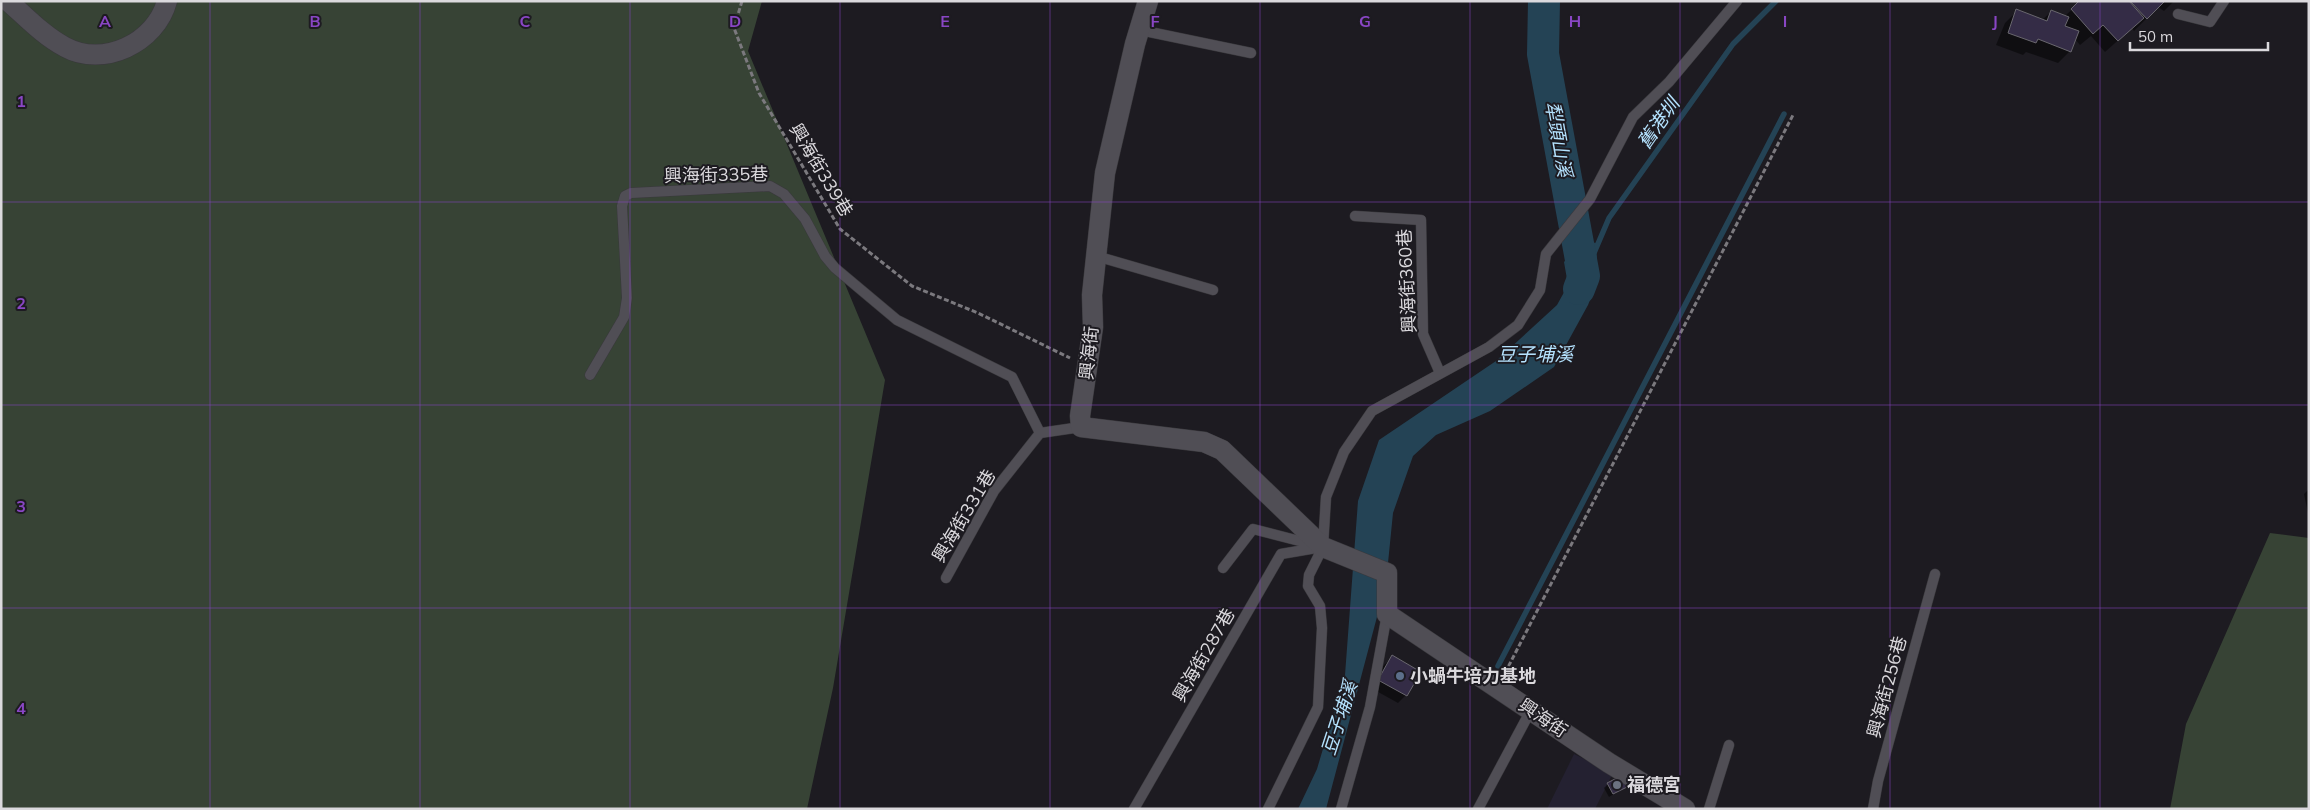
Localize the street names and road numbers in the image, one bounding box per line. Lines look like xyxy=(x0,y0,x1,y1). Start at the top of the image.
street label: 興海街339巷 xyxy=(785,119,858,220)
street label: 興海街335巷 xyxy=(664,162,768,187)
street label: 興海街360巷 xyxy=(1392,228,1421,334)
street label: 興海街 xyxy=(1074,325,1103,381)
street label: 興海街331巷 xyxy=(927,465,1000,566)
street label: 興海街287巷 xyxy=(1168,604,1240,706)
street label: 興海街256巷 xyxy=(1862,633,1911,740)
street label: 興海街 xyxy=(1514,693,1572,742)

